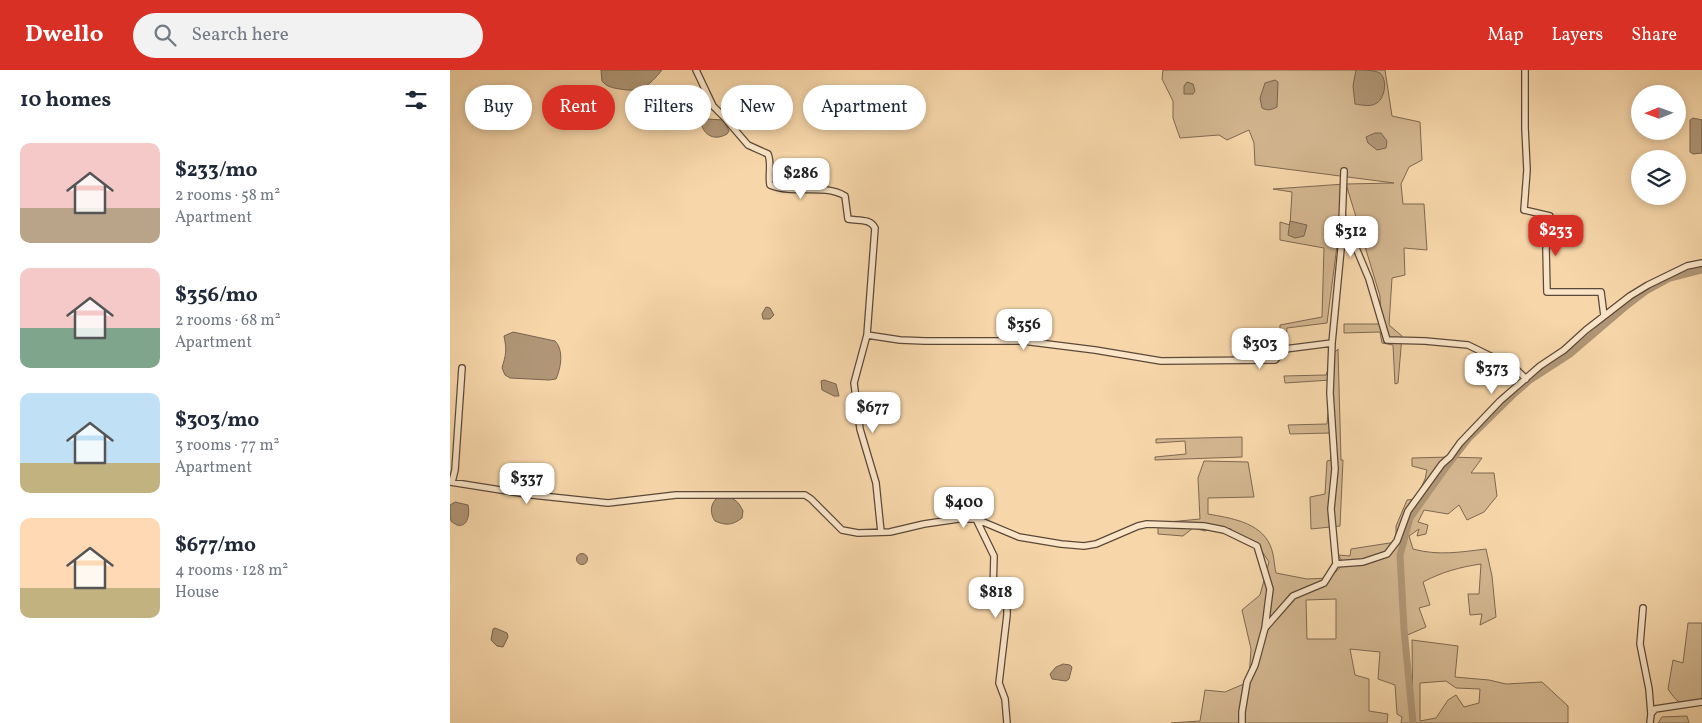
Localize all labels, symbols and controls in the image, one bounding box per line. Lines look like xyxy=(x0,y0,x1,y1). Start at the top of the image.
search box xyxy=(133,13,483,58)
text: Dwello xyxy=(25,18,103,52)
icon: search xyxy=(151,21,179,49)
text: Search here xyxy=(191,22,289,48)
text: Map xyxy=(1487,23,1523,48)
text: Layers xyxy=(1551,23,1603,48)
text: Share xyxy=(1631,23,1677,48)
chip: Buy xyxy=(465,85,532,130)
chip: Rent xyxy=(542,85,615,130)
chip: Filters xyxy=(625,85,711,130)
chip: New xyxy=(721,85,793,130)
chip: Apartment xyxy=(803,85,926,130)
north arrow xyxy=(1631,85,1686,140)
map controls xyxy=(1631,85,1686,205)
text: 10 homes xyxy=(20,86,111,115)
icon: filters xyxy=(402,86,430,114)
button: layers xyxy=(1631,150,1686,205)
text: $233/mo xyxy=(175,156,257,185)
pin: $286 xyxy=(771,158,831,200)
icon: home xyxy=(60,163,120,223)
text: $286 xyxy=(784,163,818,185)
text: 2 rooms · 58 m² xyxy=(175,185,280,207)
text: Apartment xyxy=(175,207,252,229)
pin: $233 xyxy=(1526,214,1586,257)
pin: $312 xyxy=(1321,216,1381,258)
text: $233 xyxy=(1539,220,1573,242)
text: $312 xyxy=(1335,221,1367,243)
text: $356/mo xyxy=(175,281,258,310)
icon: home xyxy=(60,288,120,348)
pin: $356 xyxy=(994,308,1054,351)
text: 2 rooms · 68 m² xyxy=(175,310,281,332)
text: $356 xyxy=(1007,314,1041,336)
pin: $303 xyxy=(1230,328,1290,370)
text: Apartment xyxy=(175,332,252,354)
text: $303 xyxy=(1243,333,1277,355)
pin: $373 xyxy=(1462,352,1522,395)
text: $373 xyxy=(1476,358,1508,380)
pin: $677 xyxy=(843,392,903,434)
text: $677 xyxy=(856,397,890,419)
text: $303/mo xyxy=(175,406,259,435)
icon: home xyxy=(60,413,120,473)
text: 3 rooms · 77 m² xyxy=(175,435,279,457)
text: Apartment xyxy=(175,457,252,479)
pin: $337 xyxy=(497,462,557,505)
text: $337 xyxy=(511,468,543,490)
pin: $400 xyxy=(934,486,994,529)
text: $400 xyxy=(945,492,983,514)
text: $677/mo xyxy=(175,531,256,560)
icon: home xyxy=(60,538,120,598)
text: 4 rooms · 128 m² xyxy=(175,560,288,582)
pin: $818 xyxy=(966,576,1026,619)
text: House xyxy=(175,582,219,604)
text: $818 xyxy=(980,582,1012,604)

